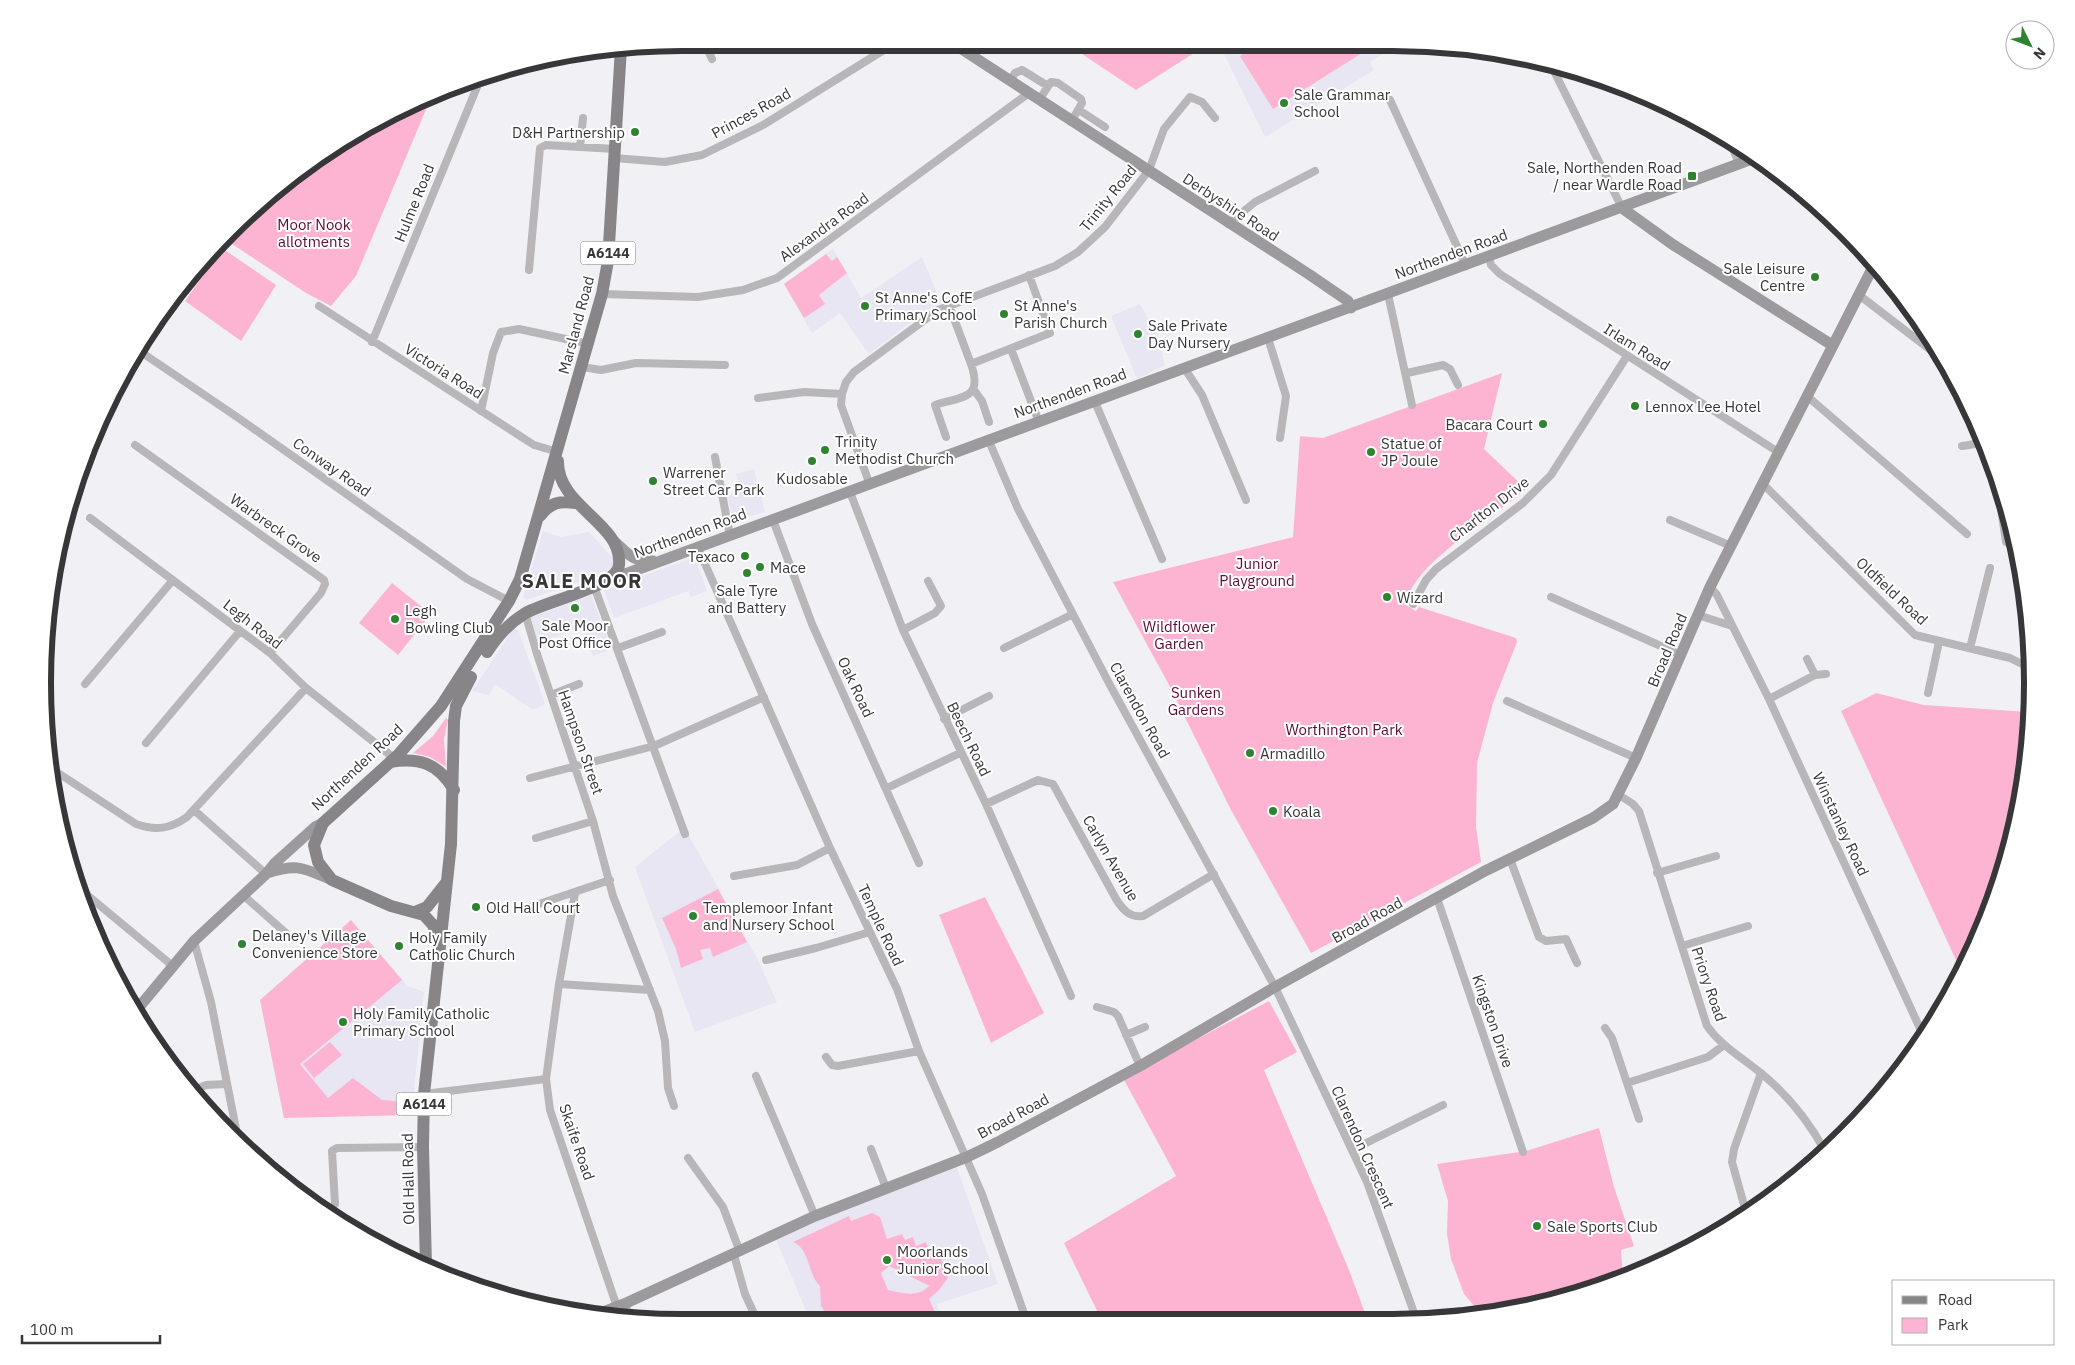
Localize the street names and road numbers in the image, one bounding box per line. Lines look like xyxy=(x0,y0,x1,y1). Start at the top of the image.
street label: Princes Road xyxy=(708,83,794,143)
street label: Hulme Road xyxy=(390,161,438,245)
street label: Trinity Road xyxy=(1075,161,1141,235)
street label: Derbyshire Road xyxy=(1179,169,1283,245)
street label: Alexandra Road xyxy=(776,188,872,266)
street label: Northenden Road xyxy=(1392,225,1510,283)
road number: A6144 xyxy=(580,242,636,264)
street label: Marsland Road xyxy=(554,274,598,376)
street label: Irlam Road xyxy=(1600,319,1674,375)
street label: Victoria Road xyxy=(401,339,487,403)
street label: Northenden Road xyxy=(1011,364,1129,422)
street label: Conway Road xyxy=(289,433,375,501)
street label: Charlton Drive xyxy=(1445,472,1533,546)
street label: Warbreck Grove xyxy=(226,489,326,567)
street label: Northenden Road xyxy=(631,504,749,562)
street label: Oldfield Road xyxy=(1852,553,1932,629)
street label: Legh Road xyxy=(220,595,286,653)
street label: Broad Road xyxy=(1643,610,1691,690)
street label: Oak Road xyxy=(834,654,878,720)
street label: Clarendon Road xyxy=(1106,658,1174,762)
street label: Hampson Street xyxy=(554,687,608,797)
street label: Beech Road xyxy=(943,699,995,779)
street label: Northenden Road xyxy=(307,720,407,814)
street label: Winstanley Road xyxy=(1809,769,1873,879)
street label: Carlyn Avenue xyxy=(1079,812,1143,904)
street label: Temple Road xyxy=(854,881,908,969)
street label: Broad Road xyxy=(1328,893,1406,947)
street label: Priory Road xyxy=(1687,944,1731,1024)
street label: Kingston Drive xyxy=(1468,972,1518,1070)
street label: Clarendon Crescent xyxy=(1327,1083,1399,1211)
street label: Broad Road xyxy=(974,1089,1052,1143)
road number: A6144 xyxy=(396,1092,452,1116)
street label: Skaife Road xyxy=(555,1101,599,1183)
street label: Old Hall Road xyxy=(398,1133,418,1225)

